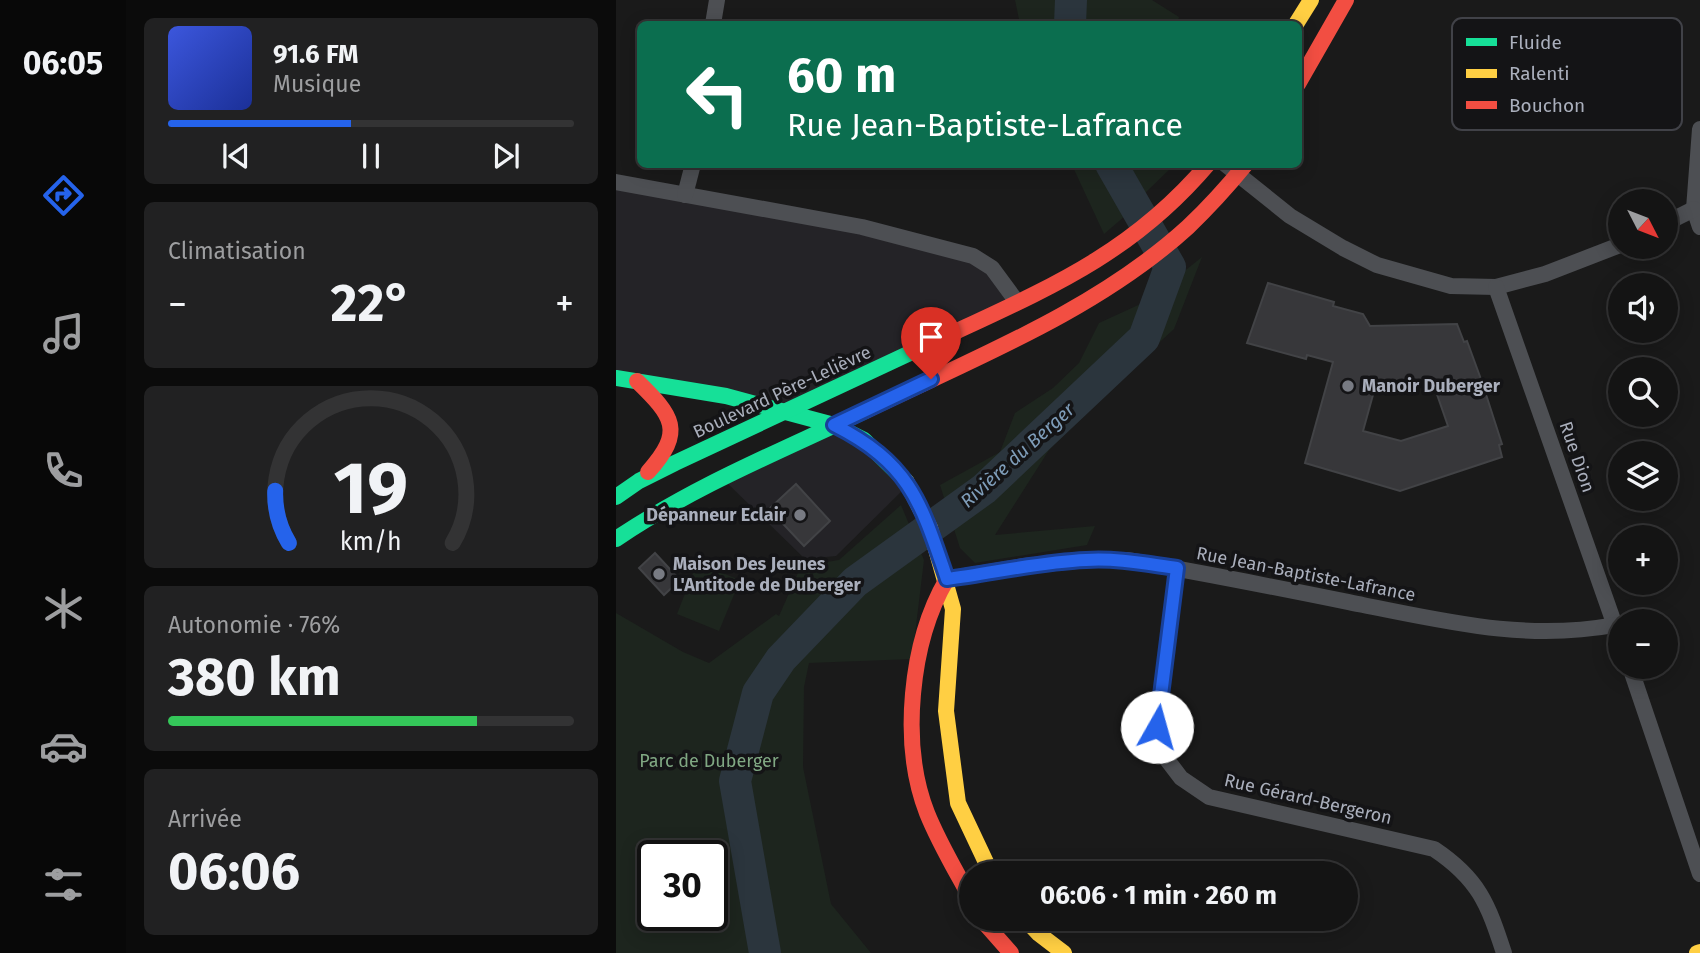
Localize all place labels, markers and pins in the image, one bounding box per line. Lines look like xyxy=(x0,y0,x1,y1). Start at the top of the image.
pin xyxy=(901,307,961,379)
place label: Manoir Duberger xyxy=(1362,375,1501,397)
marker: Manoir Duberger xyxy=(1340,378,1356,394)
place label: Dépanneur Eclair xyxy=(646,504,787,526)
marker: Dépanneur Eclair xyxy=(792,507,808,523)
place label: Maison Des Jeunes L'Antitode de Duberger xyxy=(673,553,862,596)
marker: Maison Des Jeunes L'Antitode de Duberger xyxy=(651,566,667,582)

